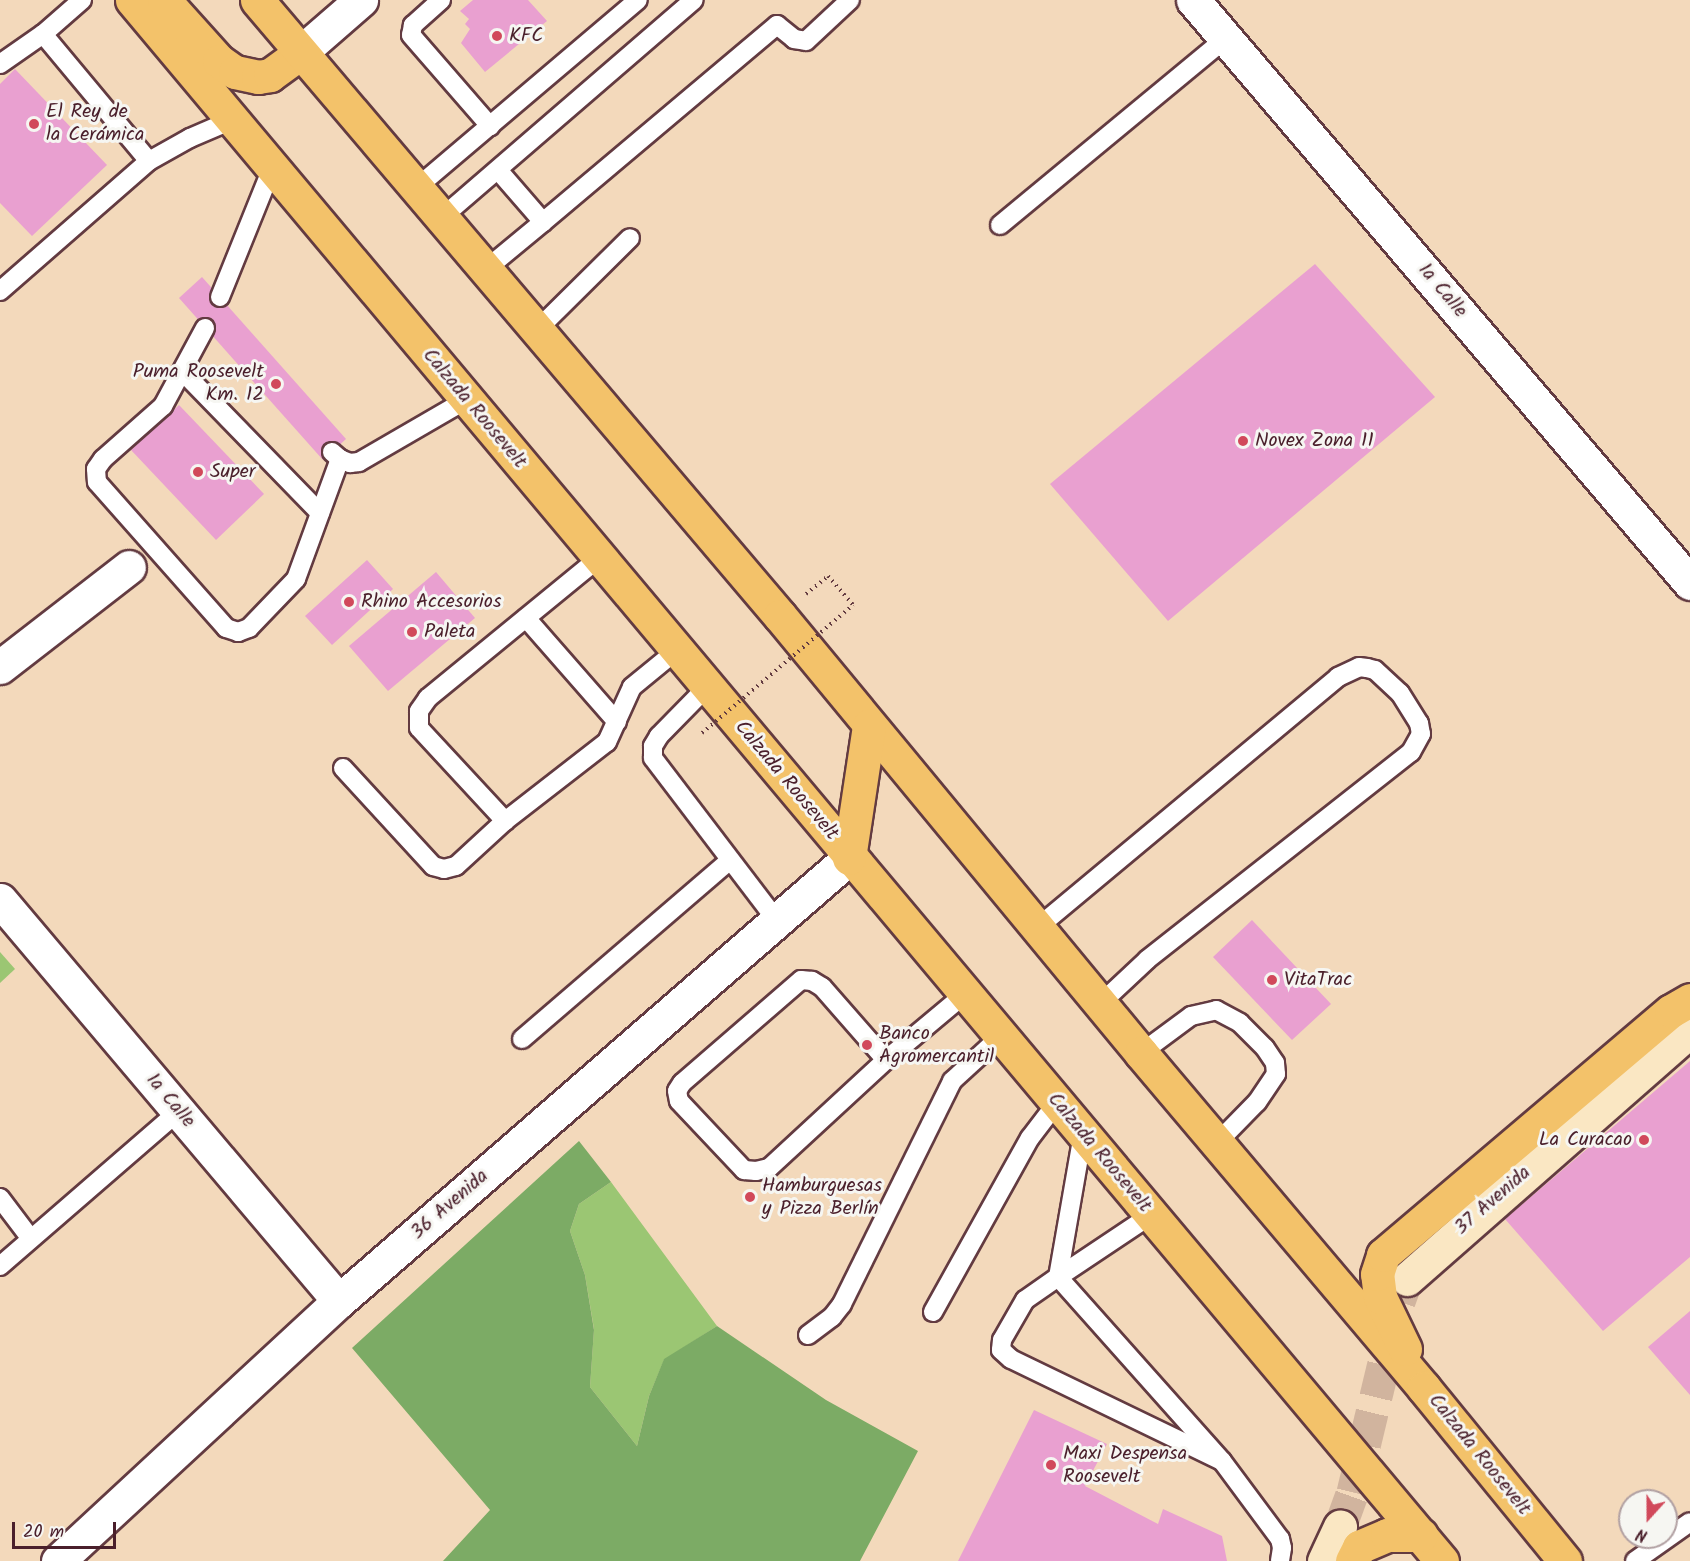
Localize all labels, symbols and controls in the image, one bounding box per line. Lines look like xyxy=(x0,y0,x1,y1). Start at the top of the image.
place label: KFC xyxy=(509,24,543,48)
marker: KFC xyxy=(490,29,504,43)
place label: El Rey de la Cerámica xyxy=(46,100,144,147)
marker: El Rey de la Cerámica xyxy=(27,117,41,131)
street label: 1a Calle xyxy=(1412,259,1472,323)
street label: Calzada Roosevelt xyxy=(417,344,531,474)
place label: Puma Roosevelt Km. 12 xyxy=(133,360,264,407)
marker: Puma Roosevelt Km. 12 xyxy=(269,377,283,391)
place label: Novex Zona 11 xyxy=(1255,429,1374,453)
marker: Novex Zona 11 xyxy=(1236,434,1250,448)
place label: Super xyxy=(210,460,255,484)
marker: Super xyxy=(191,465,205,479)
place label: Rhino Accesorios xyxy=(361,590,501,614)
marker: Rhino Accesorios xyxy=(342,595,356,609)
place label: Paleta xyxy=(424,620,475,644)
marker: Paleta xyxy=(405,625,419,639)
street label: Calzada Roosevelt xyxy=(729,716,843,846)
place label: VitaTrac xyxy=(1284,968,1352,992)
marker: VitaTrac xyxy=(1265,973,1279,987)
place label: Banco Agromercantil xyxy=(879,1022,994,1069)
marker: Banco Agromercantil xyxy=(860,1038,874,1052)
street label: 1a Calle xyxy=(140,1069,200,1133)
street label: Calzada Roosevelt xyxy=(1042,1088,1156,1218)
place label: La Curacao xyxy=(1539,1128,1632,1152)
marker: La Curacao xyxy=(1637,1133,1651,1147)
street label: 37 Avenida xyxy=(1450,1161,1536,1241)
street label: 36 Avenida xyxy=(406,1165,494,1245)
place label: Hamburguesas y Pizza Berlín xyxy=(762,1174,882,1221)
marker: Hamburguesas y Pizza Berlín xyxy=(743,1190,757,1204)
street label: Calzada Roosevelt xyxy=(1423,1389,1535,1521)
place label: Maxi Despensa Roosevelt xyxy=(1063,1442,1187,1489)
marker: Maxi Despensa Roosevelt xyxy=(1044,1458,1058,1472)
north arrow xyxy=(1618,1489,1678,1549)
scale bar xyxy=(15,1510,118,1548)
text: 20 m xyxy=(23,1518,64,1547)
text: N xyxy=(1633,1521,1651,1548)

